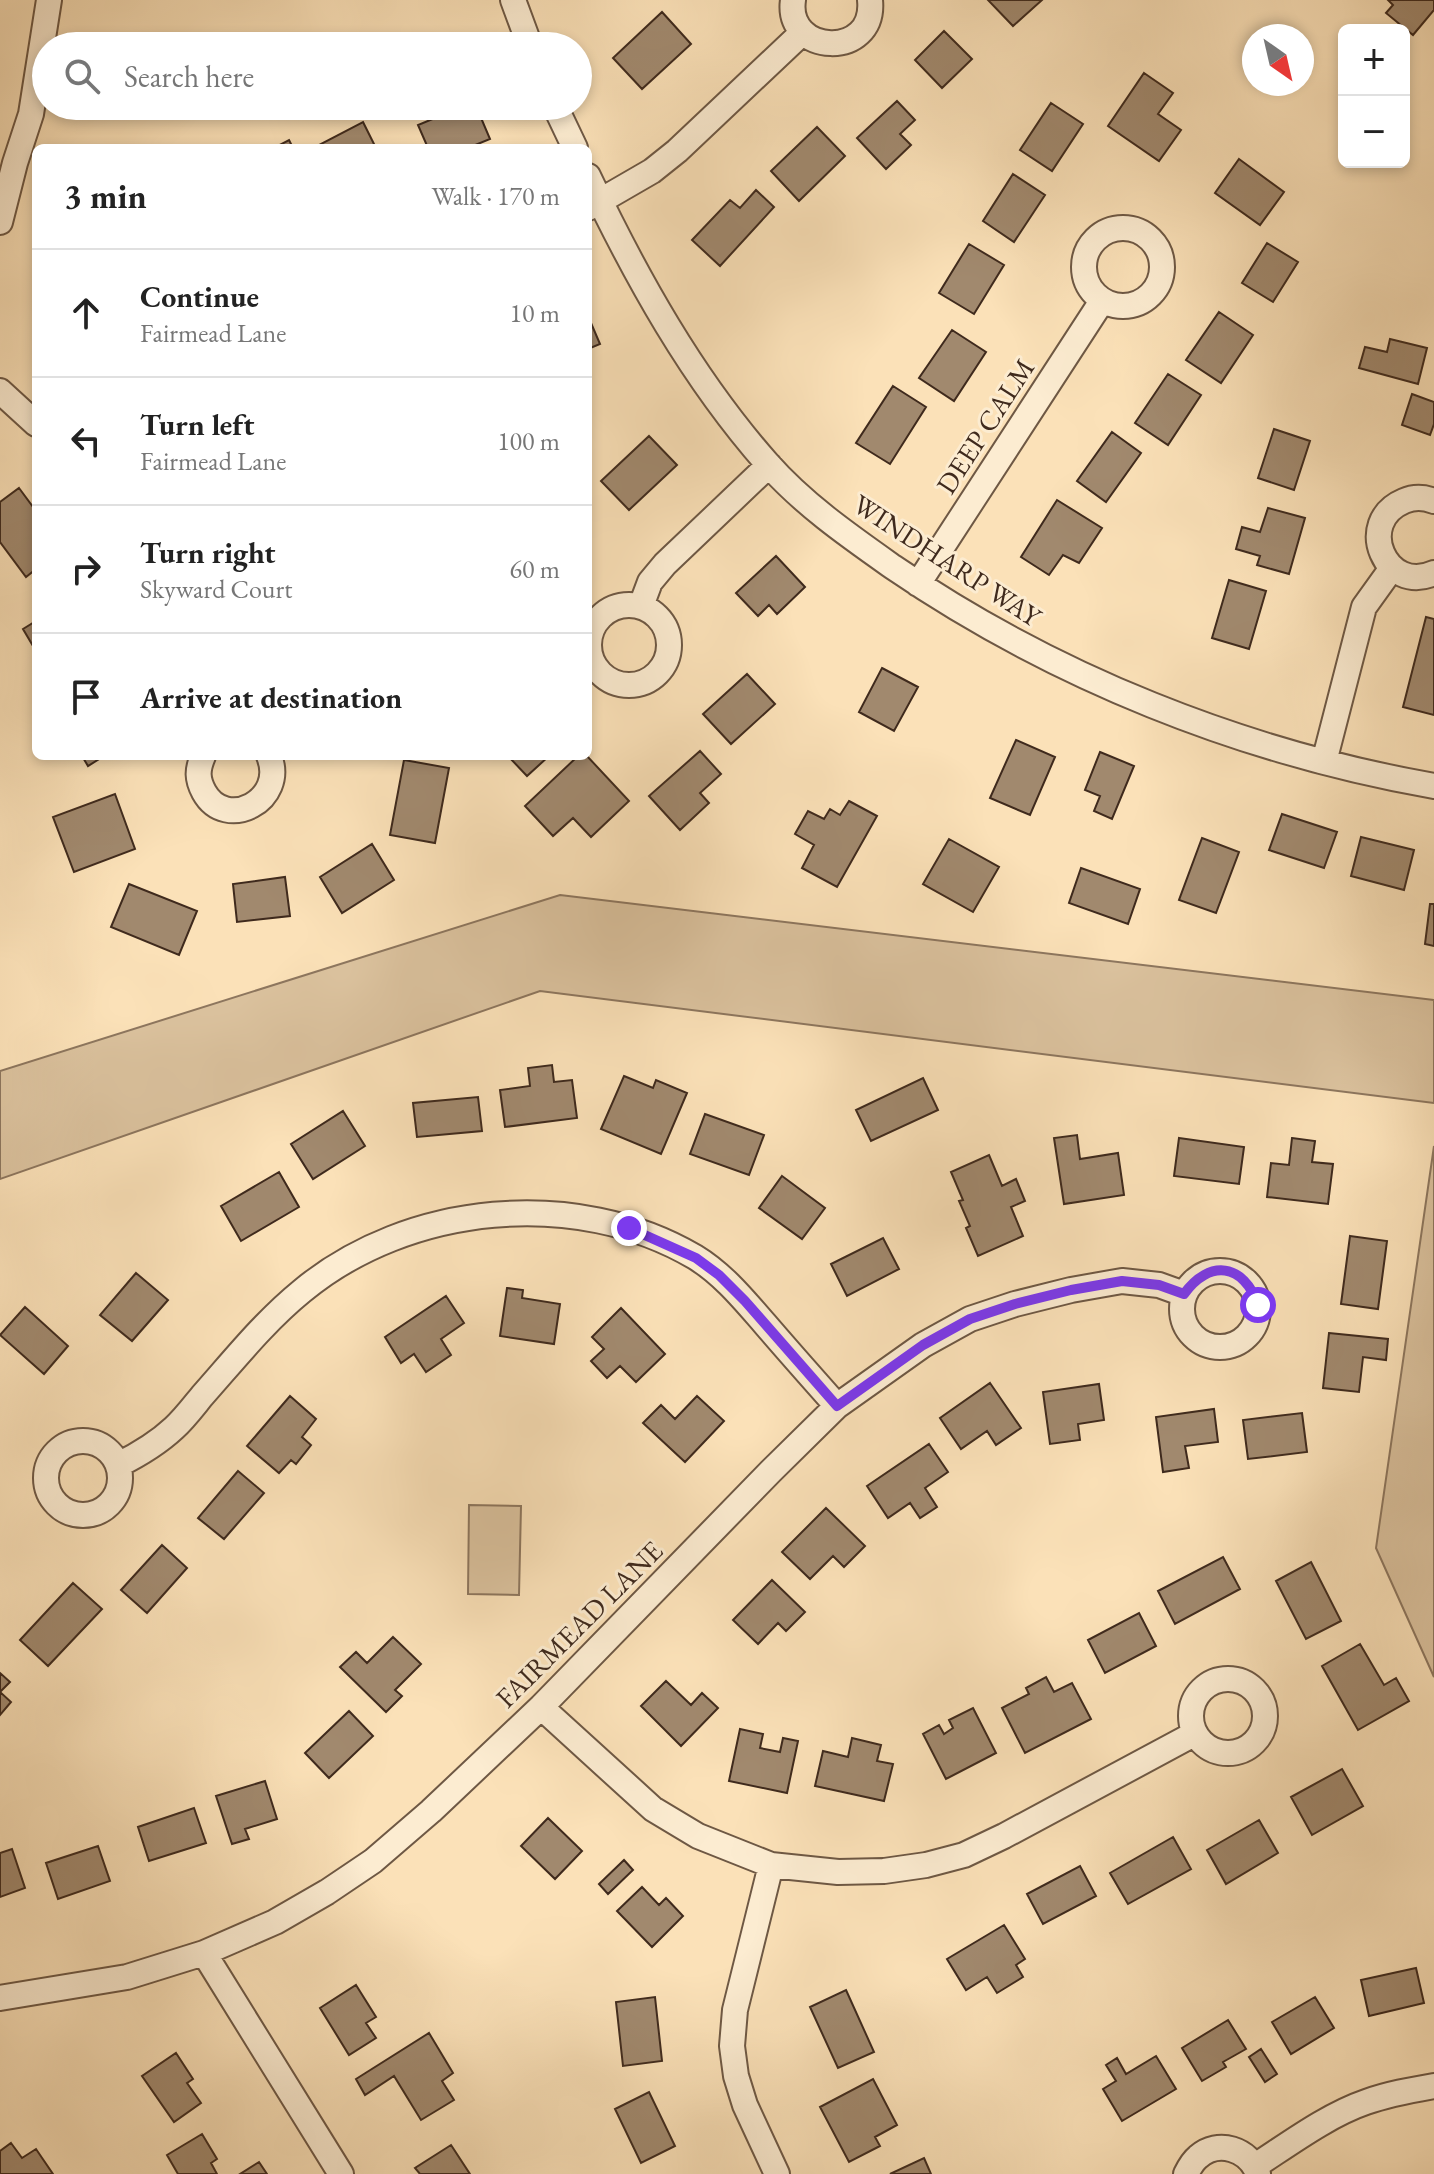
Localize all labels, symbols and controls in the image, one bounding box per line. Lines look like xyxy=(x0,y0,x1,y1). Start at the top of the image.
north arrow xyxy=(1242,24,1314,96)
map controls xyxy=(1338,24,1410,168)
button: + xyxy=(1338,24,1410,96)
search box xyxy=(32,32,592,120)
icon: search xyxy=(60,54,104,98)
text: Search here xyxy=(124,57,254,96)
button: − xyxy=(1338,96,1410,168)
text: 3 min xyxy=(64,174,147,218)
text: Walk · 170 m xyxy=(432,179,560,213)
text: Continue xyxy=(140,277,259,316)
icon: ahead xyxy=(64,291,108,335)
text: 10 m xyxy=(510,296,560,330)
text: Fairmead Lane xyxy=(140,316,286,350)
street label: DEEP CALM xyxy=(928,351,1042,501)
text: Turn left xyxy=(140,405,254,444)
icon: left xyxy=(64,419,108,463)
text: 100 m xyxy=(497,424,560,458)
text: Fairmead Lane xyxy=(140,444,286,478)
street label: WINDHARP WAY xyxy=(846,486,1049,635)
text: Turn right xyxy=(140,533,276,572)
icon: right xyxy=(64,547,108,591)
text: 60 m xyxy=(510,552,560,586)
text: Skyward Court xyxy=(140,572,292,606)
icon: arrive xyxy=(64,675,108,719)
text: Arrive at destination xyxy=(140,678,402,717)
route end xyxy=(611,1210,647,1246)
route start xyxy=(1240,1287,1276,1323)
street label: FAIRMEAD LANE xyxy=(488,1533,670,1715)

